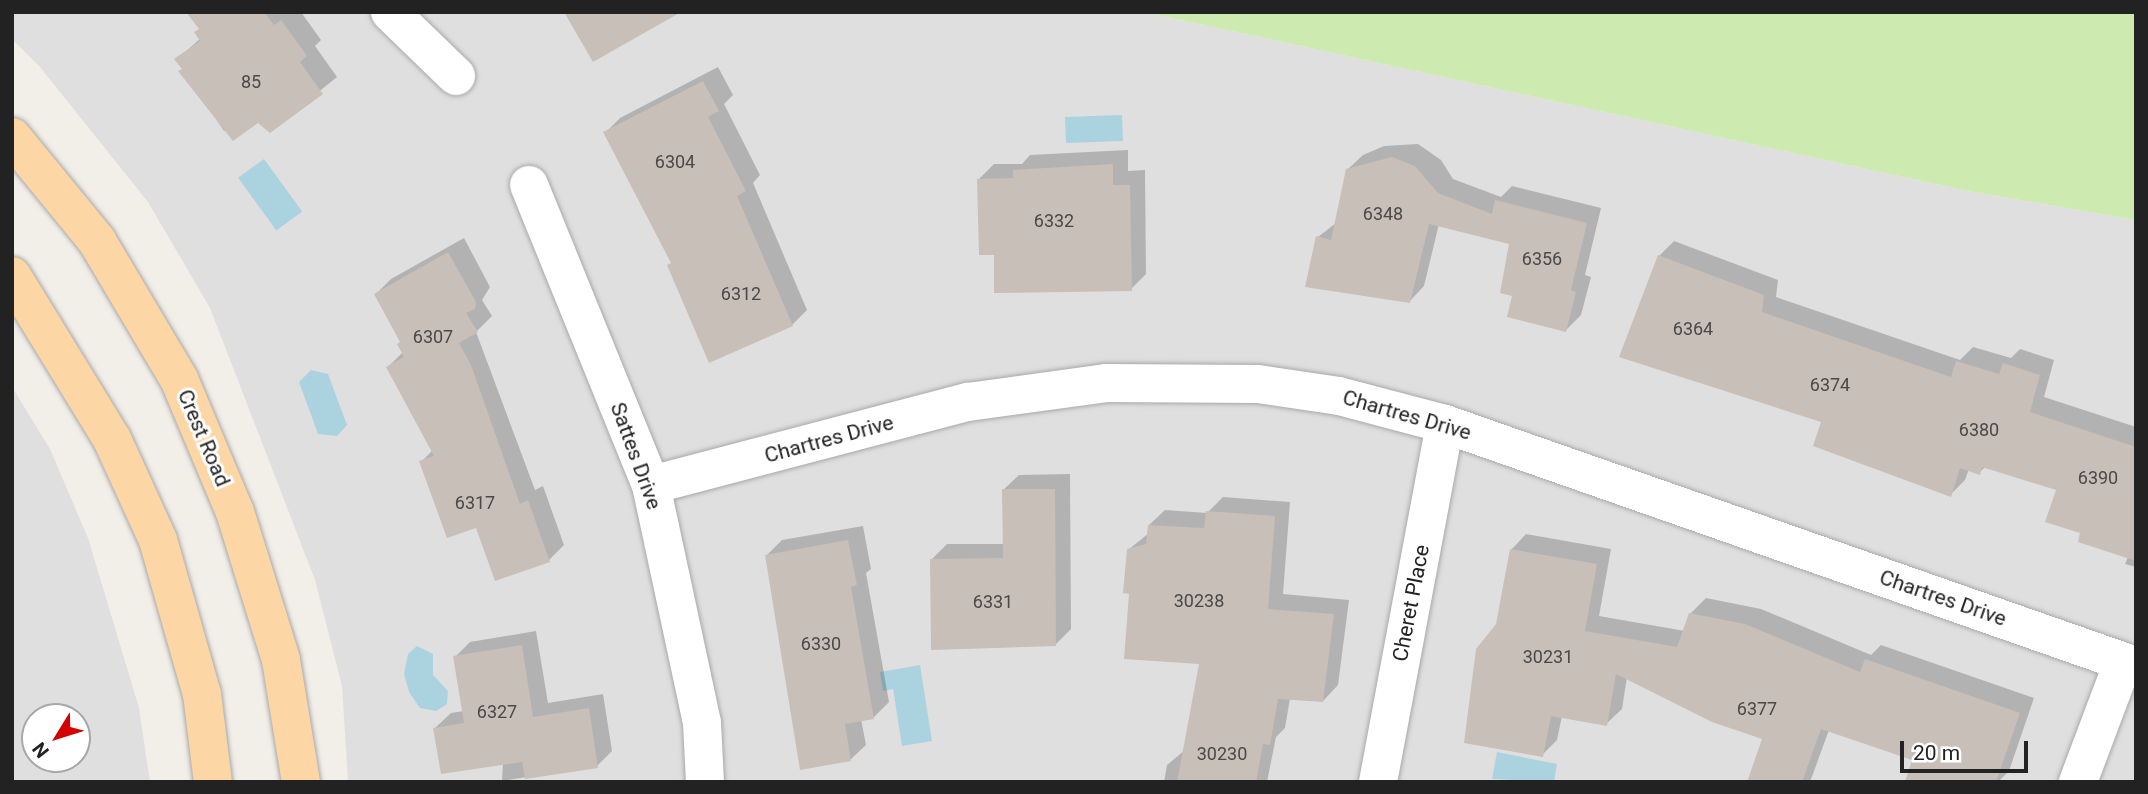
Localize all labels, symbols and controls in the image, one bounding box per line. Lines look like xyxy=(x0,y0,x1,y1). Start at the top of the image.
house number: 85 xyxy=(241,71,261,93)
house number: 6304 xyxy=(655,151,695,173)
house number: 6348 xyxy=(1363,203,1403,225)
house number: 6332 xyxy=(1034,210,1074,232)
house number: 6356 xyxy=(1522,248,1562,270)
house number: 6312 xyxy=(721,283,761,305)
house number: 6364 xyxy=(1673,318,1713,340)
house number: 6307 xyxy=(413,326,453,348)
house number: 6374 xyxy=(1810,374,1850,396)
street label: Chartres Drive xyxy=(1340,385,1474,445)
street label: Crest Road xyxy=(172,386,236,490)
street label: Sattes Drive xyxy=(605,399,667,513)
street label: Chartres Drive xyxy=(762,410,896,468)
house number: 6380 xyxy=(1959,419,1999,441)
house number: 6390 xyxy=(2078,467,2118,489)
house number: 6317 xyxy=(455,492,495,514)
street label: Cheret Place xyxy=(1387,542,1435,664)
street label: Chartres Drive xyxy=(1876,565,2010,631)
house number: 30238 xyxy=(1174,590,1224,612)
house number: 6331 xyxy=(973,591,1013,613)
house number: 6330 xyxy=(801,633,841,655)
house number: 30231 xyxy=(1523,646,1573,668)
house number: 6377 xyxy=(1737,698,1777,720)
house number: 6327 xyxy=(477,701,517,723)
north arrow xyxy=(21,703,91,773)
scale bar xyxy=(1903,728,2031,772)
text: N xyxy=(27,738,54,762)
text: 20 m xyxy=(1913,741,1960,765)
house number: 30230 xyxy=(1197,743,1247,765)

